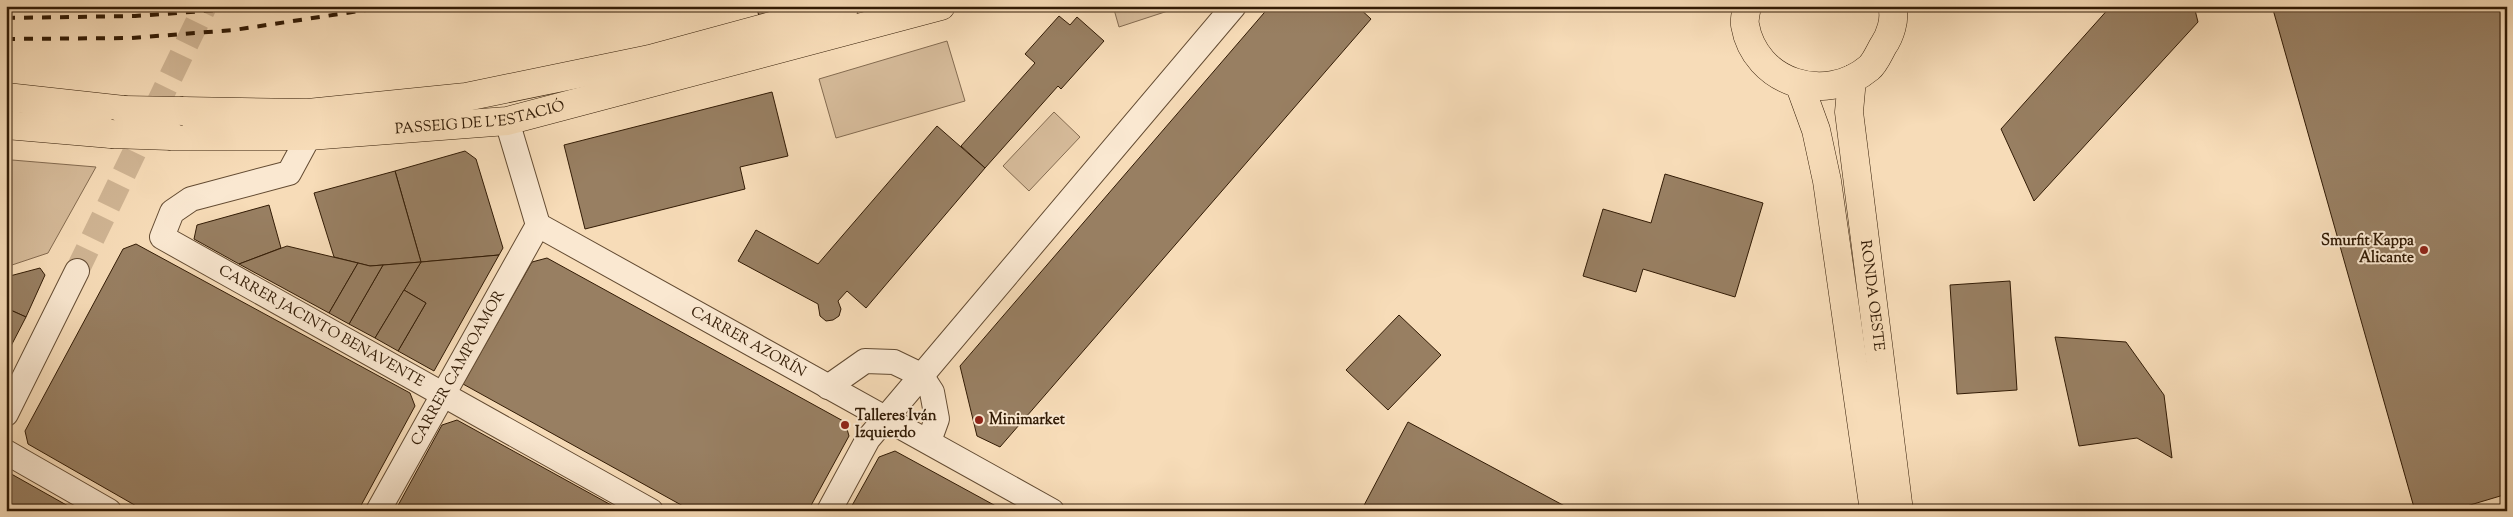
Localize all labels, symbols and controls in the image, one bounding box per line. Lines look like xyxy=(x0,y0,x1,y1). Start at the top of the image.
street label: PASSEIG DE L'ESTACIÓ xyxy=(394,94,567,140)
place label: Smurfit Kappa Alicante xyxy=(2321,231,2414,269)
street label: RONDA OESTE xyxy=(1855,239,1889,352)
marker: Smurfit Kappa Alicante xyxy=(2418,244,2430,256)
street label: CARRER JACINTO BENAVENTE xyxy=(215,260,428,392)
street label: CARRER CAMPOAMOR xyxy=(406,286,510,450)
street label: CARRER AZORÍN xyxy=(687,301,810,383)
place label: Talleres Iván Izquierdo xyxy=(855,406,937,444)
place label: Minimarket xyxy=(989,410,1066,431)
marker: Minimarket xyxy=(973,414,985,426)
marker: Talleres Iván Izquierdo xyxy=(839,419,851,431)

